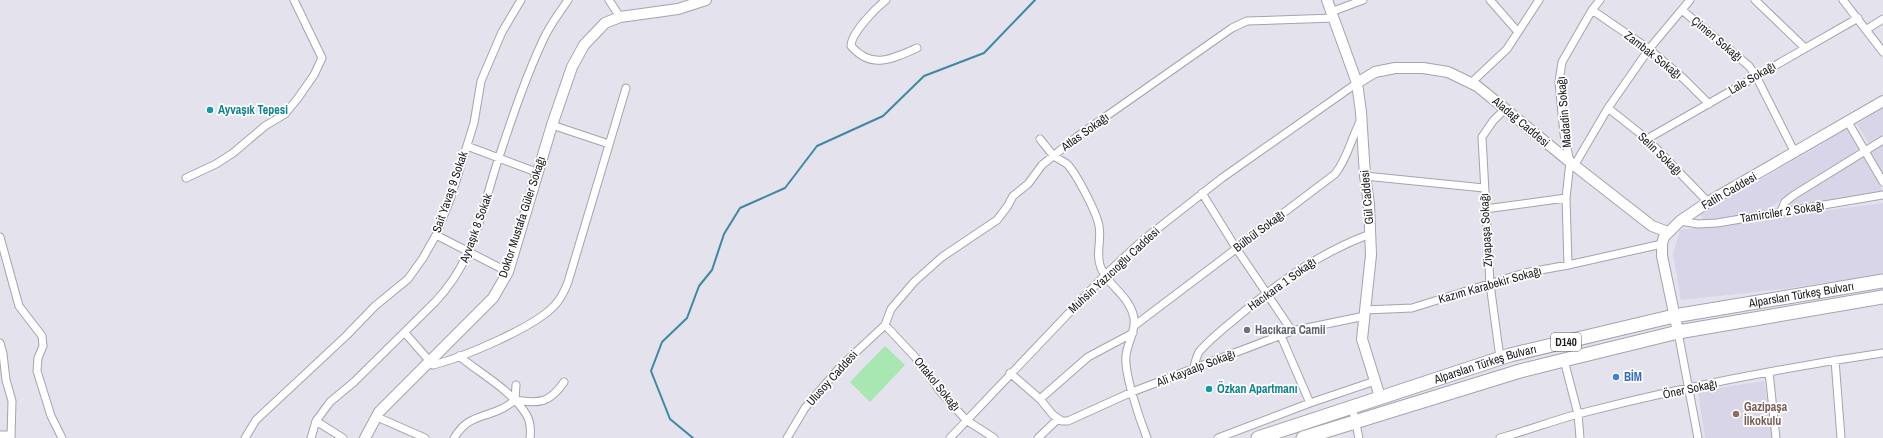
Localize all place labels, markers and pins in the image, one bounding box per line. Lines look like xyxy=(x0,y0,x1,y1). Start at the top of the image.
place label: Ayvaşık Tepesi xyxy=(218,102,288,118)
marker: Ayvaşık Tepesi xyxy=(205,105,215,115)
place label: Hacıkara Camii xyxy=(1255,322,1326,338)
marker: Hacıkara Camii xyxy=(1242,325,1252,335)
place label: BİM xyxy=(1624,369,1642,385)
marker: BİM xyxy=(1611,372,1621,382)
place label: Özkan Apartmanı xyxy=(1217,380,1298,397)
marker: Özkan Apartmanı xyxy=(1204,384,1214,394)
place label: Gazipaşa İlkokulu xyxy=(1744,399,1788,429)
marker: Gazipaşa İlkokulu xyxy=(1731,409,1741,419)

